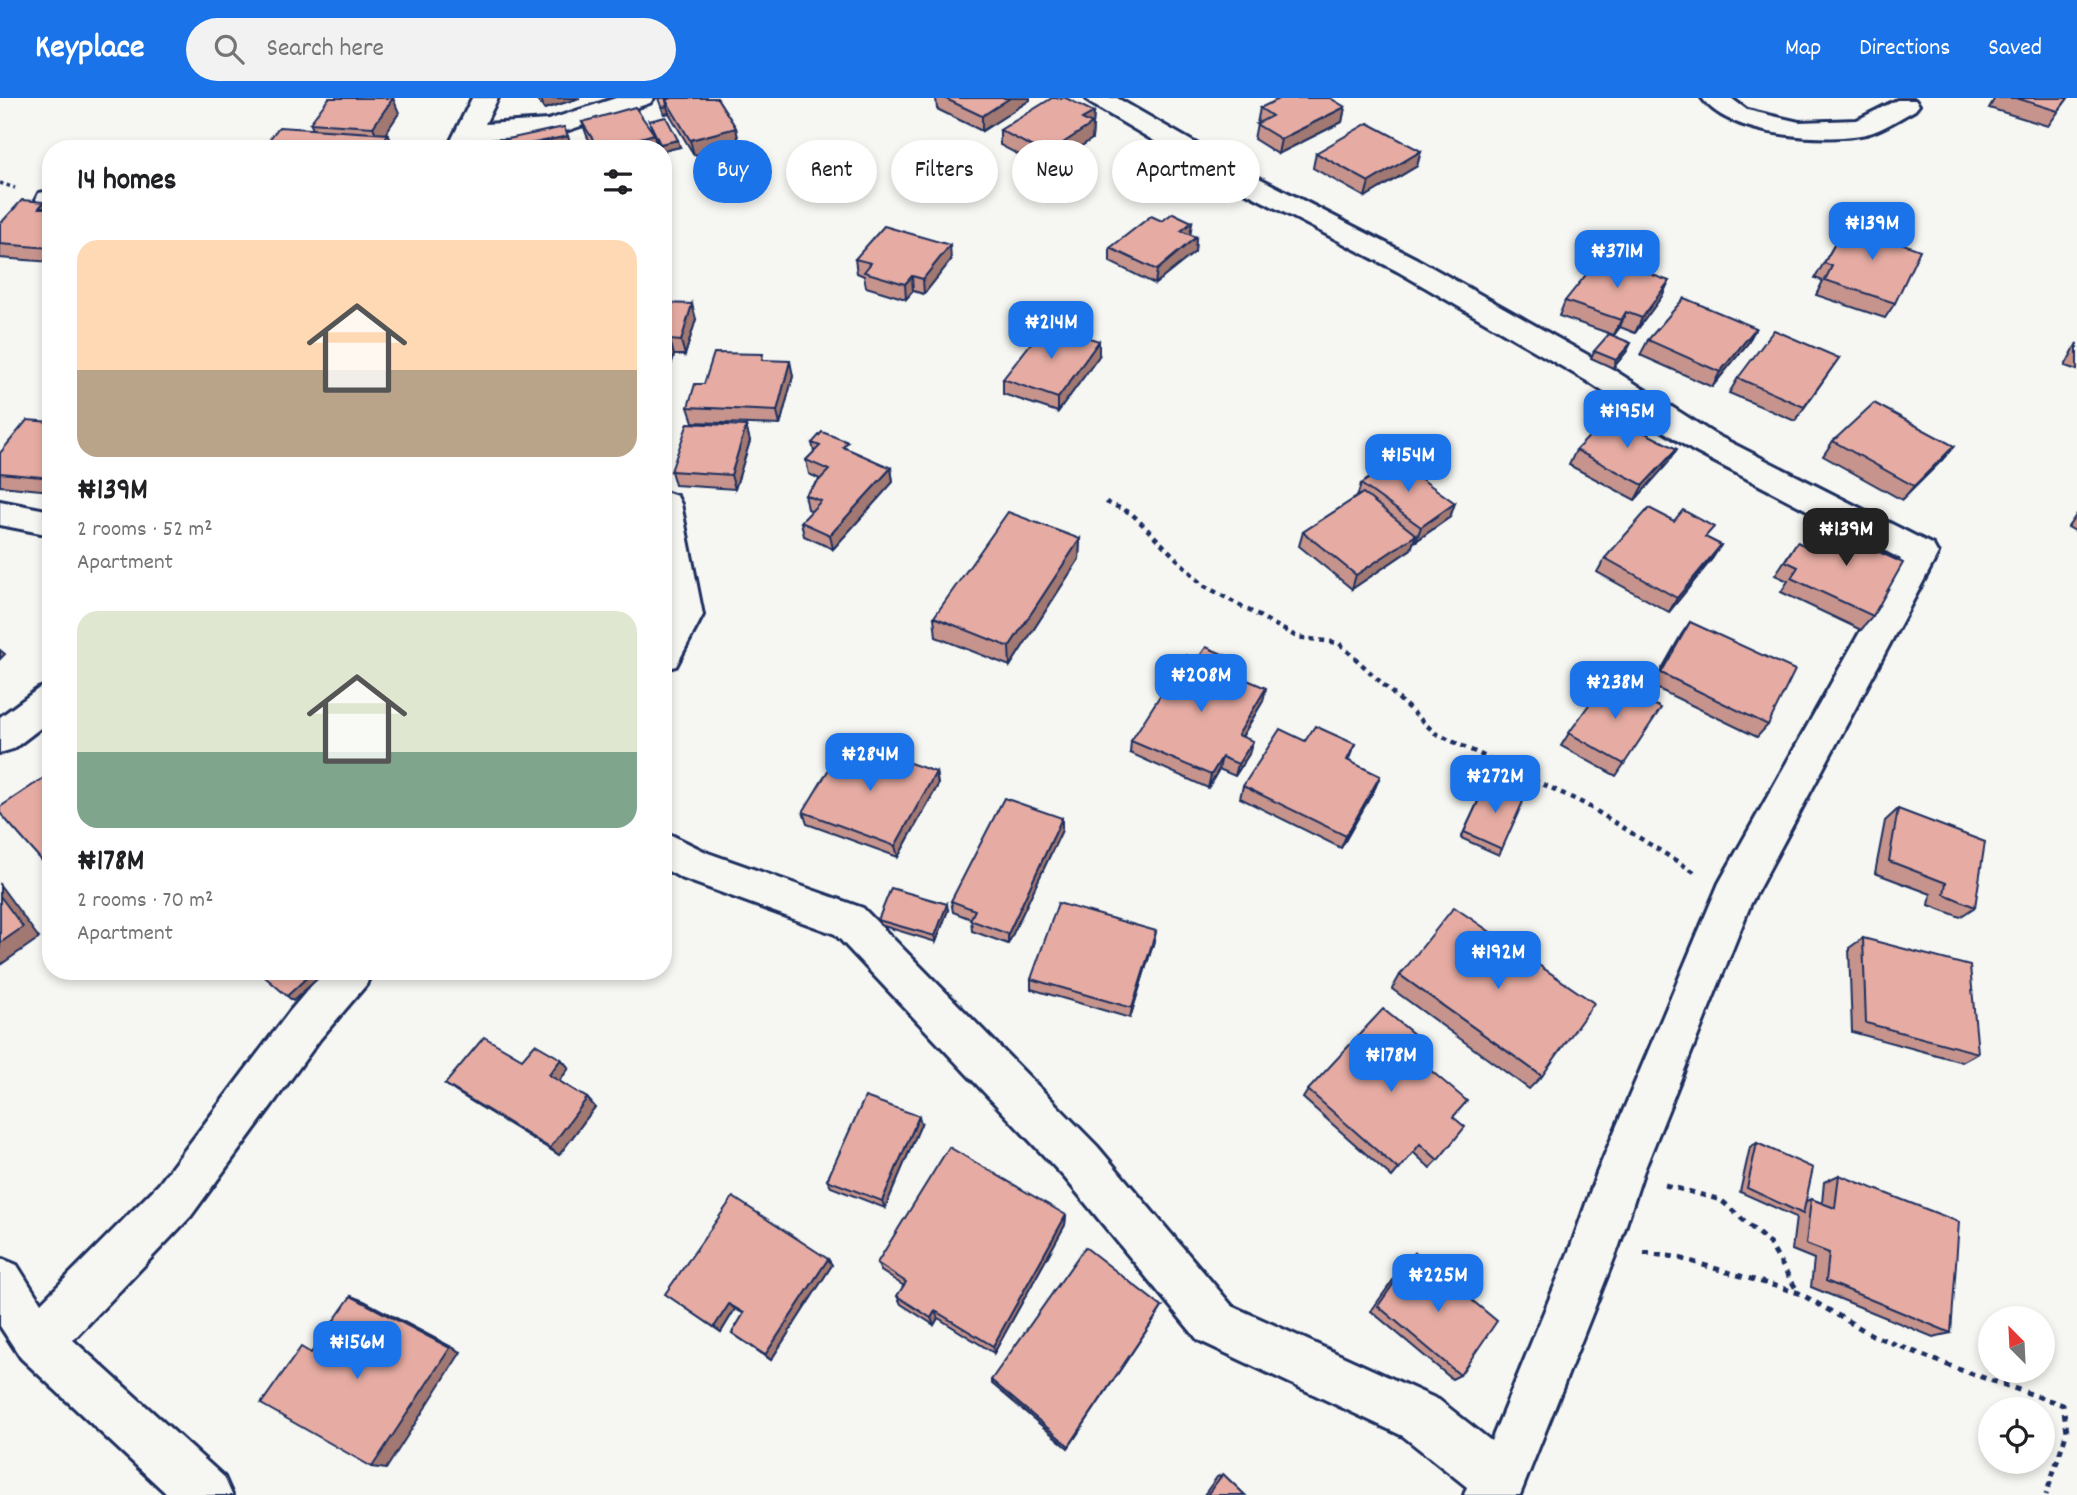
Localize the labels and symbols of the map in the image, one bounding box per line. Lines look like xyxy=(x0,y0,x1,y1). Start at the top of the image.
pin: ₦139M xyxy=(1823,202,1921,262)
pin: ₦371M xyxy=(1568,230,1666,290)
pin: ₦214M xyxy=(1002,302,1100,361)
pin: ₦195M xyxy=(1578,390,1676,450)
pin: ₦154M xyxy=(1359,434,1457,494)
pin: ₦139M xyxy=(1797,508,1895,568)
pin: ₦208M xyxy=(1152,654,1250,714)
pin: ₦238M xyxy=(1566,662,1664,721)
pin: ₦284M xyxy=(821,734,919,793)
pin: ₦272M xyxy=(1446,756,1544,815)
pin: ₦192M xyxy=(1449,932,1547,991)
pin: ₦178M xyxy=(1342,1034,1440,1094)
pin: ₦225M xyxy=(1389,1254,1487,1314)
north arrow xyxy=(1978,1306,2054,1382)
pin: ₦156M xyxy=(308,1322,406,1381)

